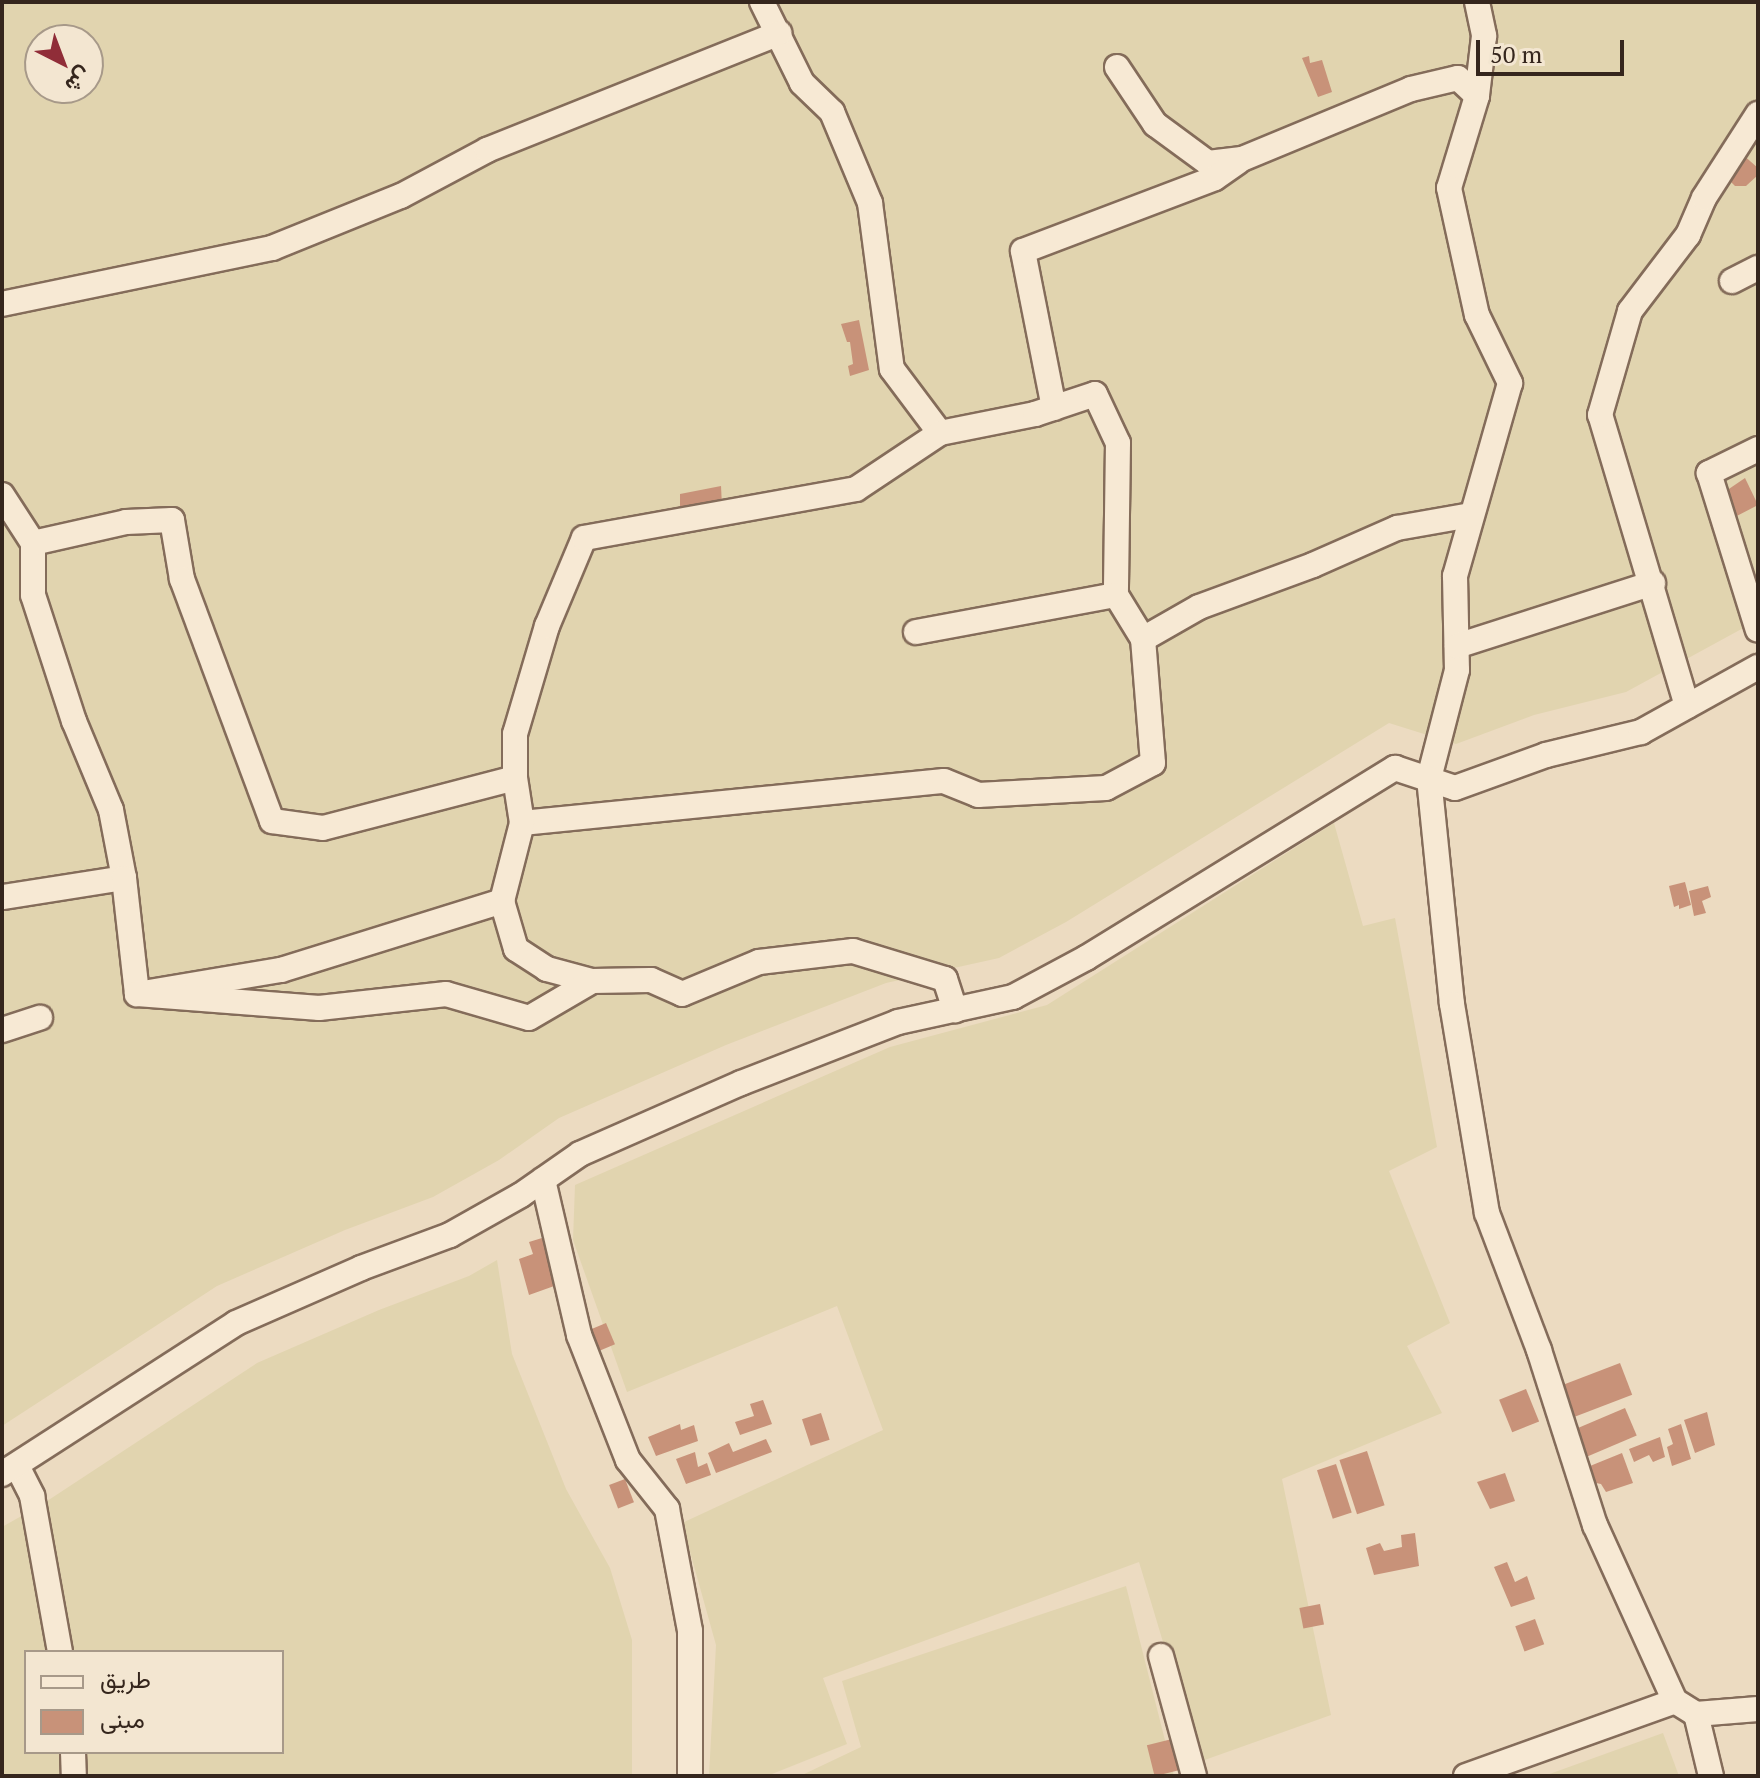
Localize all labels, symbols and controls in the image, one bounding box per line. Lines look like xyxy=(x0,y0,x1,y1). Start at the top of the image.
north arrow xyxy=(24,24,104,104)
scale bar xyxy=(1480,24,1628,74)
text: 50 m xyxy=(1490,38,1542,70)
text: ش xyxy=(60,61,99,100)
legend xyxy=(24,1650,284,1754)
text: طريق xyxy=(100,1663,151,1695)
text: مبنى xyxy=(100,1703,145,1735)

